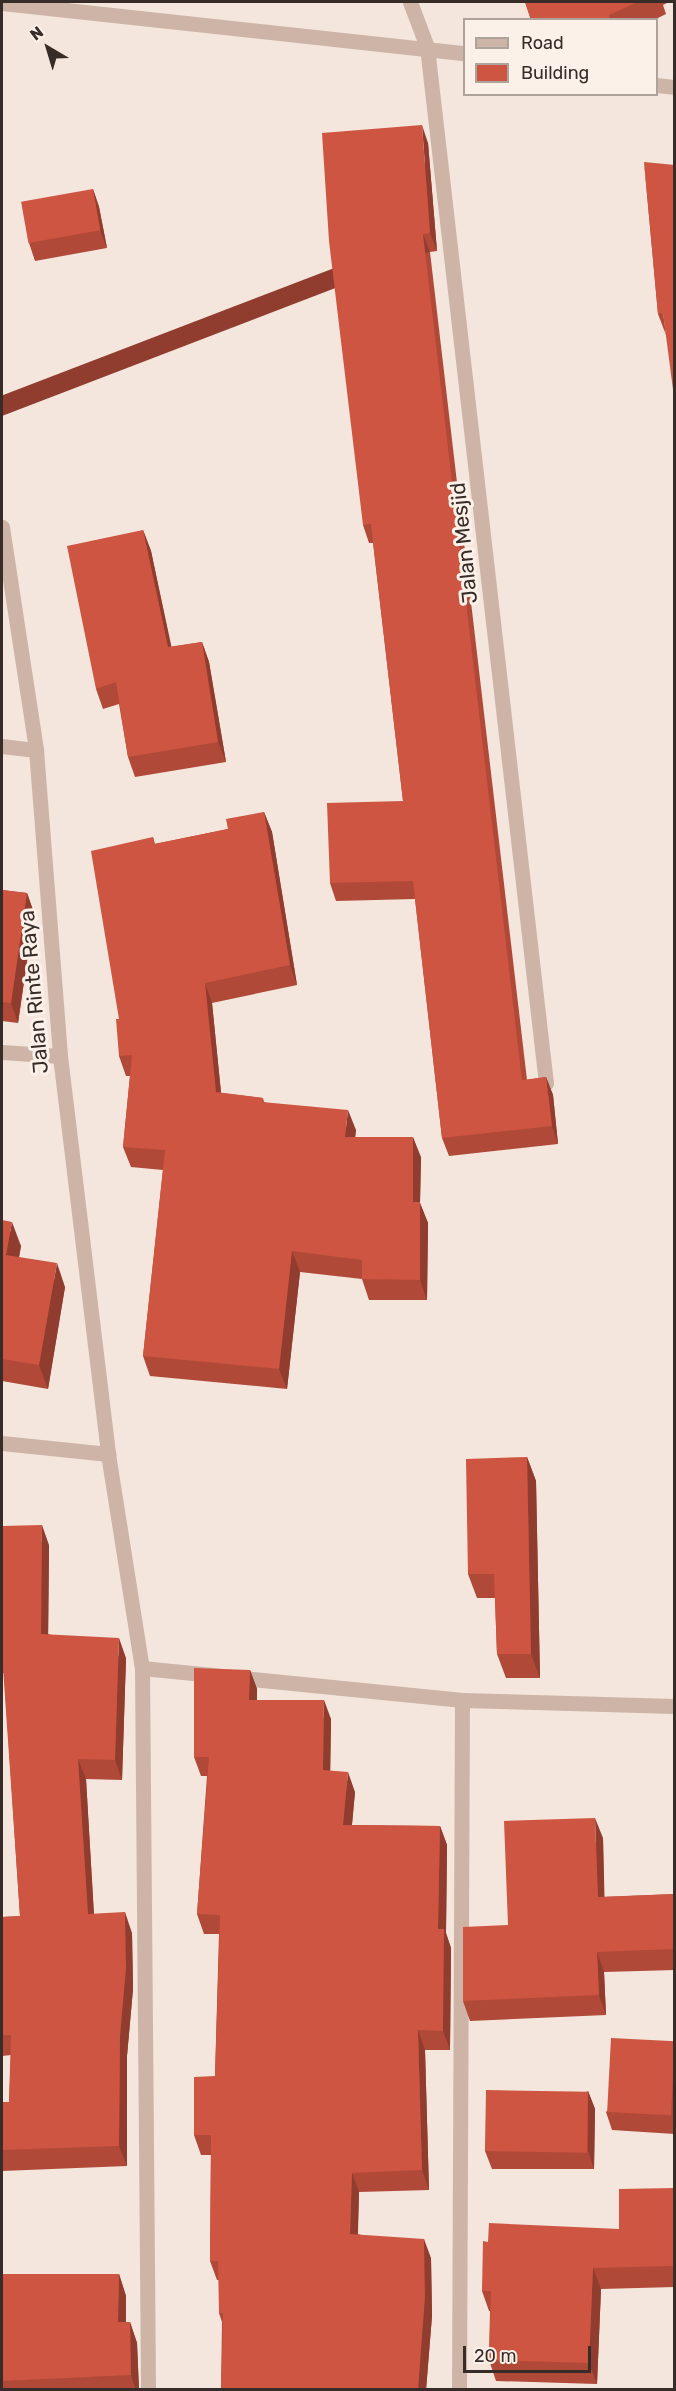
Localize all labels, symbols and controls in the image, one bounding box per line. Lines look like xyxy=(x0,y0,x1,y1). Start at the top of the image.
north arrow xyxy=(18,18,78,78)
legend xyxy=(463,18,658,96)
text: N xyxy=(26,22,47,44)
text: Road xyxy=(521,32,564,54)
text: Building xyxy=(521,62,589,84)
street label: Jalan Mesjid xyxy=(445,481,483,605)
street label: Jalan Rinte Raya xyxy=(14,909,54,1075)
scale bar xyxy=(466,2334,594,2372)
text: 20 m xyxy=(474,2345,516,2367)

